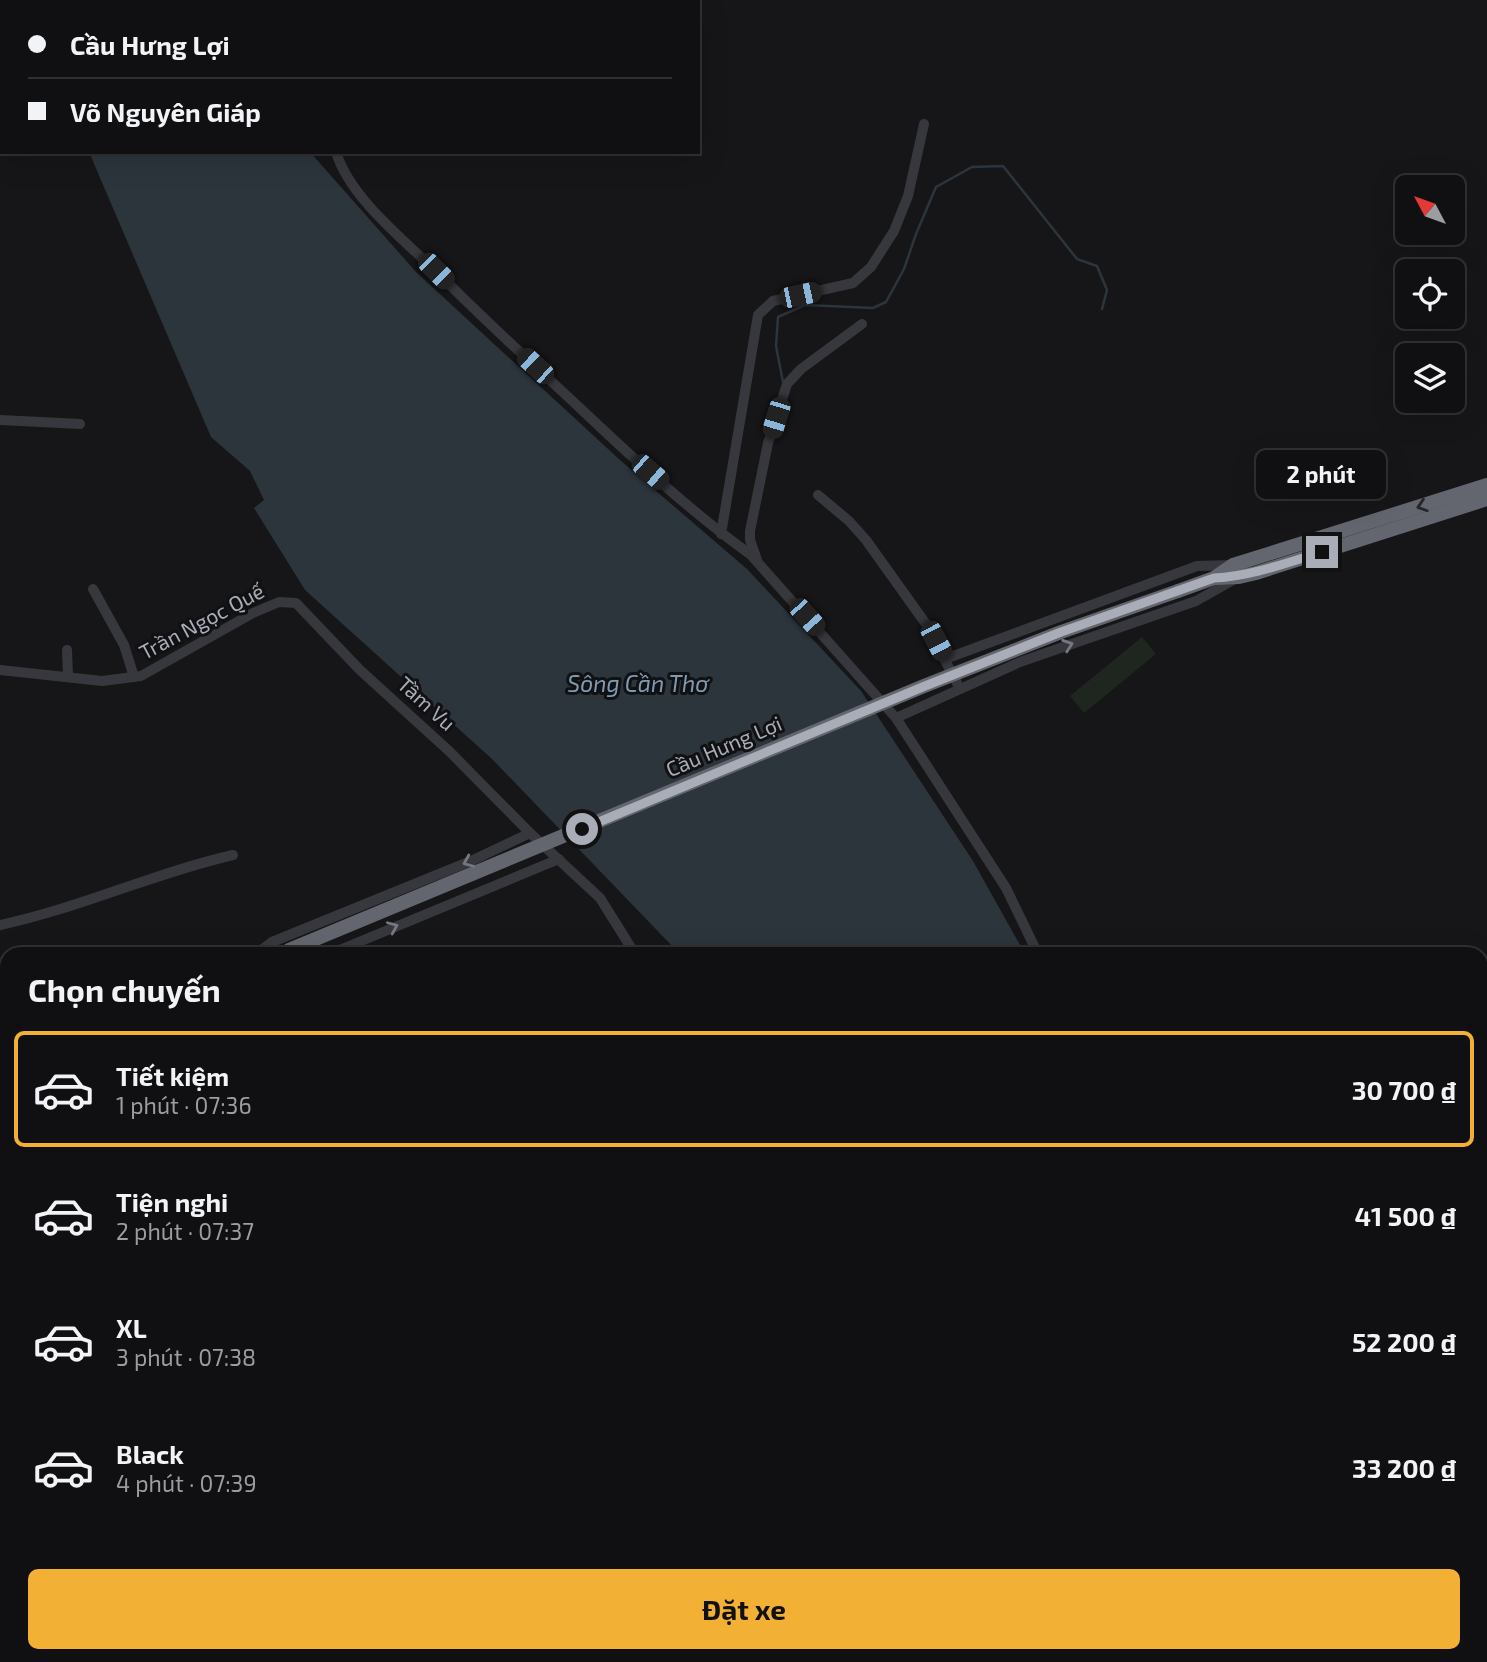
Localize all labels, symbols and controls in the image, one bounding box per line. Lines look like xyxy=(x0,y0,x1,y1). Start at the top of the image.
text: Cầu Hưng Lợi xyxy=(70,29,230,60)
text: Võ Nguyên Giáp xyxy=(70,96,261,127)
north arrow xyxy=(1395,175,1465,245)
map controls xyxy=(1395,175,1465,413)
car xyxy=(414,249,459,293)
button: locate xyxy=(1395,259,1465,329)
car xyxy=(778,280,823,310)
button: layers xyxy=(1395,343,1465,413)
car xyxy=(513,344,558,388)
car xyxy=(760,395,793,441)
car xyxy=(628,450,673,494)
callout: 2 phút xyxy=(1257,450,1387,500)
text: 2 phút xyxy=(1286,460,1356,488)
one-way arrow xyxy=(1417,498,1429,512)
route end xyxy=(1306,536,1338,568)
street label: Trần Ngọc Quế xyxy=(135,577,269,665)
car xyxy=(786,594,829,640)
car xyxy=(917,618,956,664)
one-way arrow xyxy=(1062,639,1074,653)
water label: Sông Cần Thơ xyxy=(567,669,710,697)
street label: Tầm Vu xyxy=(393,671,461,735)
street label: Cầu Hưng Lợi xyxy=(662,710,785,781)
route start xyxy=(566,813,598,845)
one-way arrow xyxy=(463,854,475,868)
one-way arrow xyxy=(386,922,398,936)
text: Chọn chuyến xyxy=(28,970,221,1008)
icon: car xyxy=(32,1058,95,1121)
text: Tiết kiệm xyxy=(116,1060,229,1091)
text: 30 700 ₫ xyxy=(1352,1074,1456,1105)
text: 1 phút · 07:36 xyxy=(116,1091,252,1119)
icon: car xyxy=(32,1184,95,1247)
text: Tiện nghi xyxy=(116,1186,228,1217)
text: 41 500 ₫ xyxy=(1354,1200,1456,1231)
text: 2 phút · 07:37 xyxy=(116,1217,254,1245)
icon: car xyxy=(32,1310,95,1373)
text: XL xyxy=(116,1312,147,1343)
text: 52 200 ₫ xyxy=(1352,1326,1456,1357)
text: 3 phút · 07:38 xyxy=(116,1343,256,1371)
icon: car xyxy=(32,1436,95,1499)
text: Black xyxy=(116,1438,184,1469)
text: 33 200 ₫ xyxy=(1352,1452,1456,1483)
text: 4 phút · 07:39 xyxy=(116,1469,257,1497)
button: Đặt xe xyxy=(28,1569,1460,1649)

